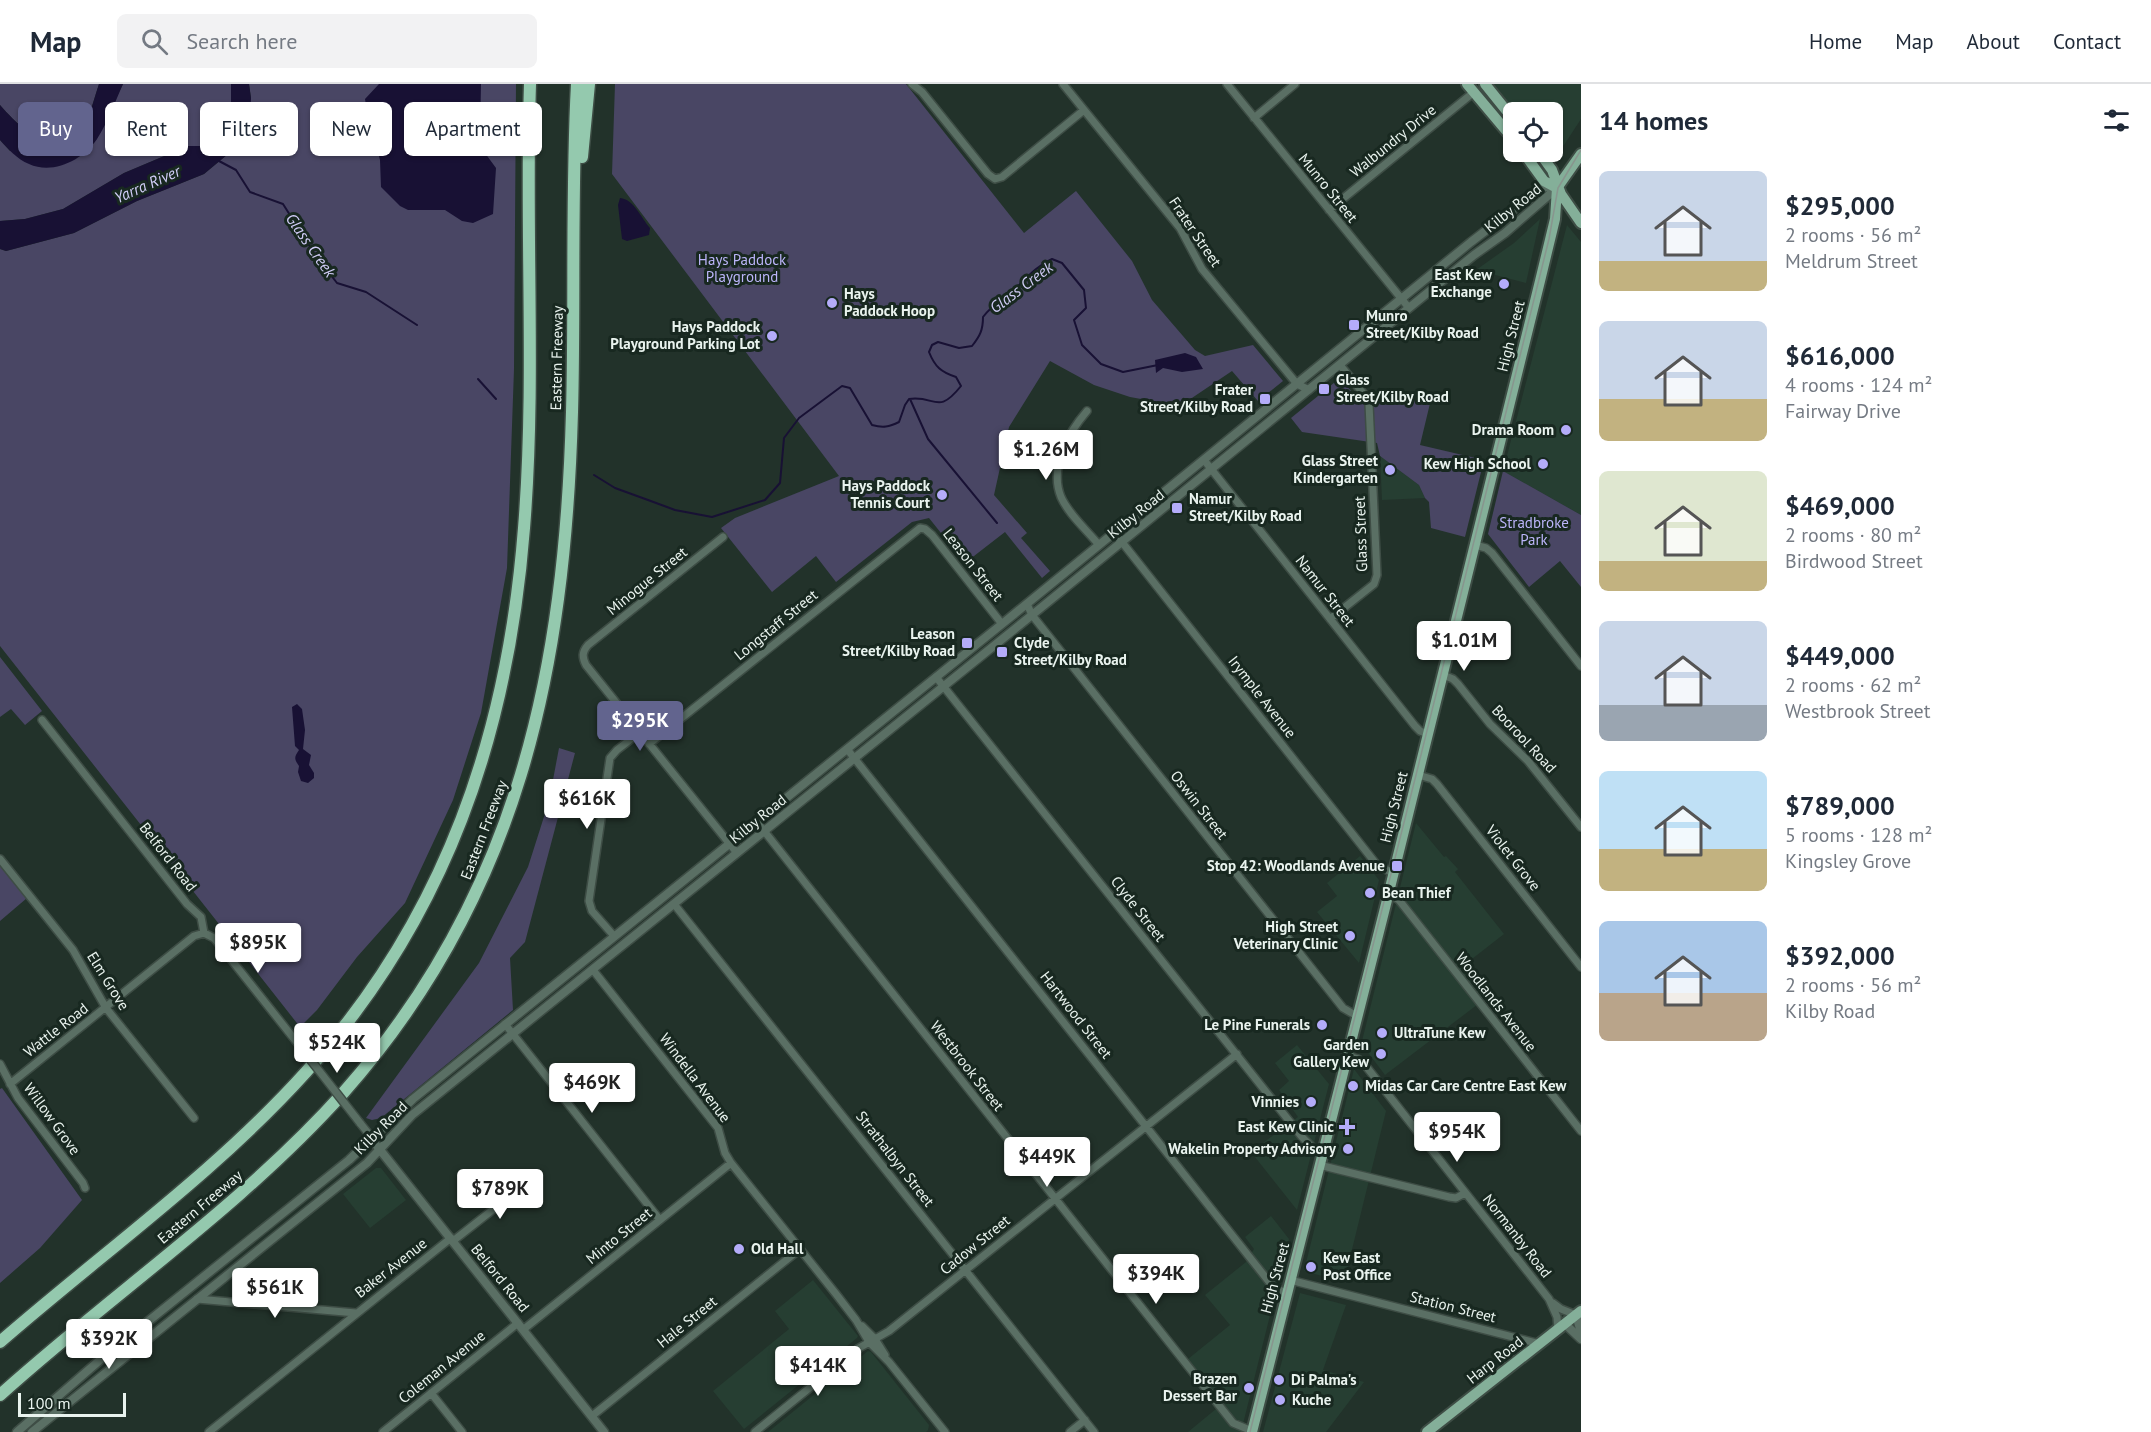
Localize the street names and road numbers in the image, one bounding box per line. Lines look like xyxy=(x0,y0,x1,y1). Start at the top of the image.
street label: Walbundry Drive xyxy=(1346,100,1440,181)
street label: Munro Street xyxy=(1295,149,1362,226)
street label: Kilby Road xyxy=(1480,179,1545,236)
street label: Frater Street xyxy=(1165,193,1226,270)
street label: High Street xyxy=(1493,298,1529,373)
street label: Eastern Freeway xyxy=(546,305,567,411)
street label: Kilby Road xyxy=(1103,485,1168,542)
street label: Glass Street xyxy=(1350,496,1371,572)
street label: Leason Street xyxy=(939,525,1008,605)
street label: Minogue Street xyxy=(603,542,691,619)
street label: Namur Street xyxy=(1292,551,1359,630)
street label: Longstaff Street xyxy=(730,585,821,664)
street label: Irymple Avenue xyxy=(1224,652,1300,742)
street label: Boorool Road xyxy=(1488,701,1561,777)
street label: Oswin Street xyxy=(1167,766,1232,843)
street label: High Street xyxy=(1376,769,1412,844)
street label: Eastern Freeway xyxy=(456,777,511,882)
street label: Kilby Road xyxy=(725,790,790,847)
street label: Belford Road xyxy=(136,818,201,895)
street label: Violet Grove xyxy=(1481,820,1545,894)
street label: Clyde Street xyxy=(1107,872,1170,945)
street label: Elm Grove xyxy=(83,948,134,1014)
street label: Woodlands Avenue xyxy=(1452,948,1541,1055)
street label: Hartwood Street xyxy=(1036,967,1116,1062)
street label: Wattle Road xyxy=(19,998,92,1061)
street label: Westbrook Street xyxy=(926,1017,1008,1115)
street label: Windella Avenue xyxy=(656,1029,735,1126)
street label: Willow Grove xyxy=(20,1079,85,1159)
street label: Kilby Road xyxy=(350,1097,411,1158)
street label: Strathalbyn Street xyxy=(852,1107,939,1210)
street label: Eastern Freeway xyxy=(153,1166,246,1248)
street label: Normanby Road xyxy=(1479,1190,1556,1281)
street label: Minto Street xyxy=(582,1203,656,1268)
street label: Cadow Street xyxy=(936,1211,1014,1279)
street label: Baker Avenue xyxy=(351,1234,431,1302)
street label: Belford Road xyxy=(467,1240,534,1316)
street label: High Street xyxy=(1256,1240,1293,1315)
street label: Station Street xyxy=(1408,1287,1498,1326)
street label: Hale Street xyxy=(653,1292,721,1352)
street label: Coleman Avenue xyxy=(394,1326,489,1407)
street label: Harp Road xyxy=(1463,1332,1527,1388)

